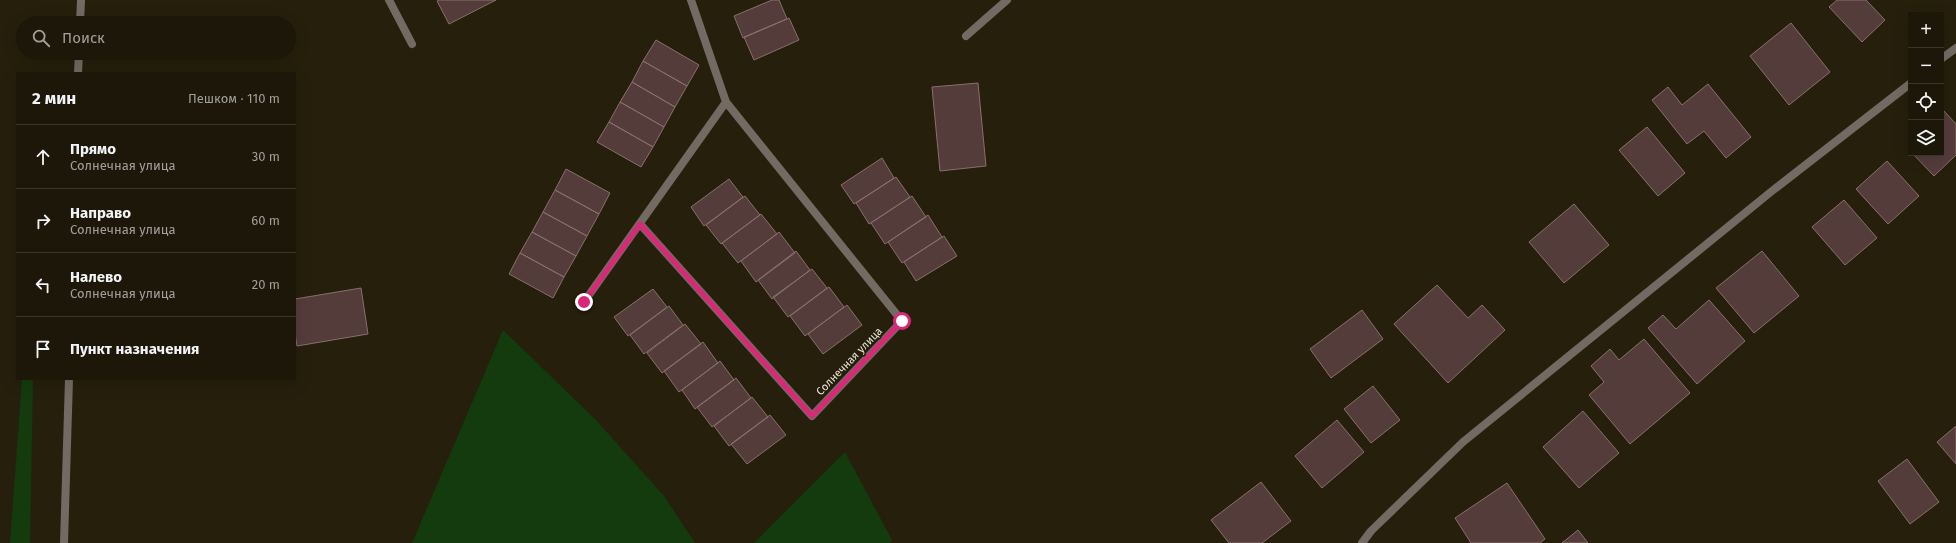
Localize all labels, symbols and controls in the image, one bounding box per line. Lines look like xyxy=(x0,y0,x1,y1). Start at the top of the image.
map controls xyxy=(1908,12,1944,156)
button: + xyxy=(1908,12,1944,48)
search box xyxy=(16,16,296,60)
icon: search xyxy=(30,27,52,49)
text: Поиск xyxy=(62,29,105,47)
button: − xyxy=(1908,48,1944,84)
button: locate xyxy=(1908,84,1944,120)
text: 2 мин xyxy=(32,88,76,109)
text: Пешком · 110 m xyxy=(188,91,280,106)
button: layers xyxy=(1908,120,1944,156)
text: Прямо xyxy=(70,140,116,158)
icon: ahead xyxy=(32,146,54,168)
text: 30 m xyxy=(252,149,280,164)
text: Солнечная улица xyxy=(70,158,176,173)
text: Направо xyxy=(70,204,131,222)
icon: right xyxy=(32,210,54,232)
text: 60 m xyxy=(251,213,280,228)
text: Солнечная улица xyxy=(70,222,176,237)
text: Налево xyxy=(70,268,122,286)
icon: left xyxy=(32,274,54,296)
text: 20 m xyxy=(252,277,280,292)
text: Солнечная улица xyxy=(70,286,176,301)
route end xyxy=(575,293,593,311)
route start xyxy=(893,312,911,330)
street label: Солнечная улица xyxy=(814,325,885,398)
icon: arrive xyxy=(32,338,54,360)
text: Пункт назначения xyxy=(70,340,199,358)

